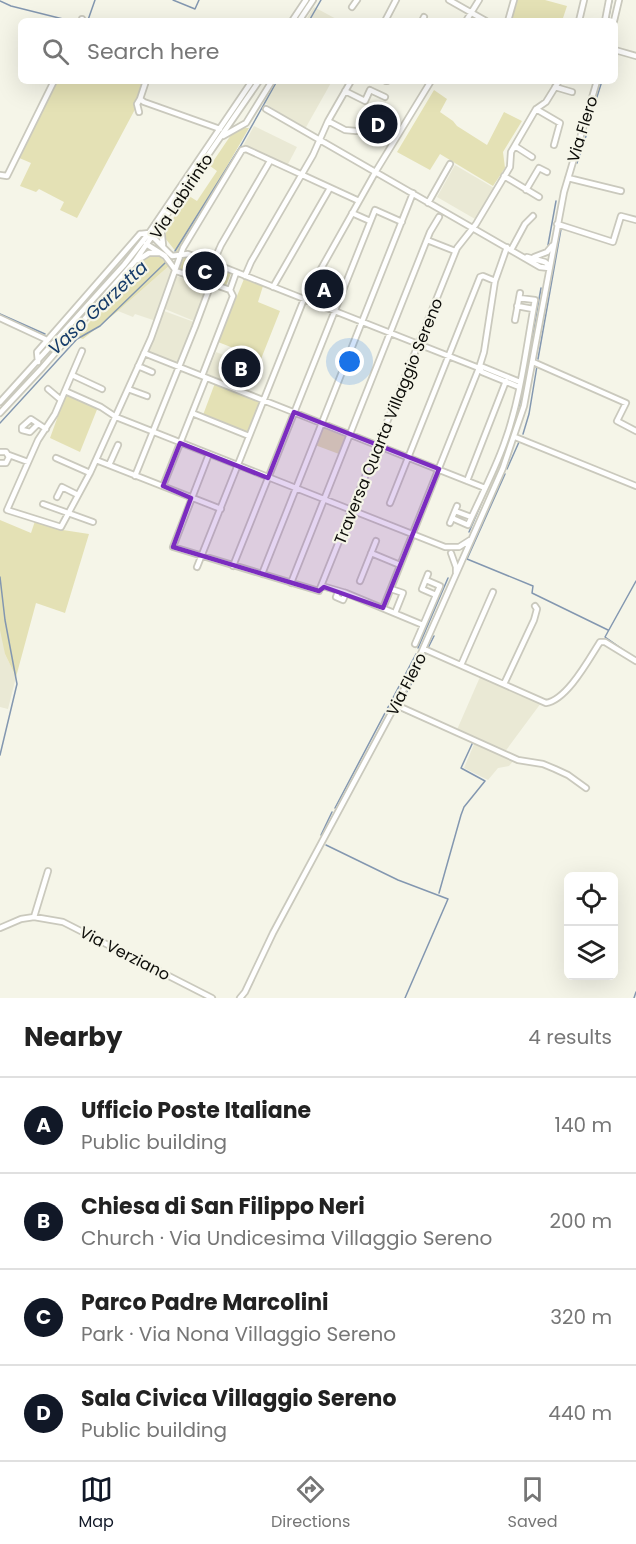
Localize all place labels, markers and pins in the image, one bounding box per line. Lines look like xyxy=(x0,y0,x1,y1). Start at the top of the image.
pin: D xyxy=(358,102,398,146)
pin: C xyxy=(186,248,224,294)
pin: A xyxy=(304,266,344,312)
pin: B xyxy=(222,346,260,391)

